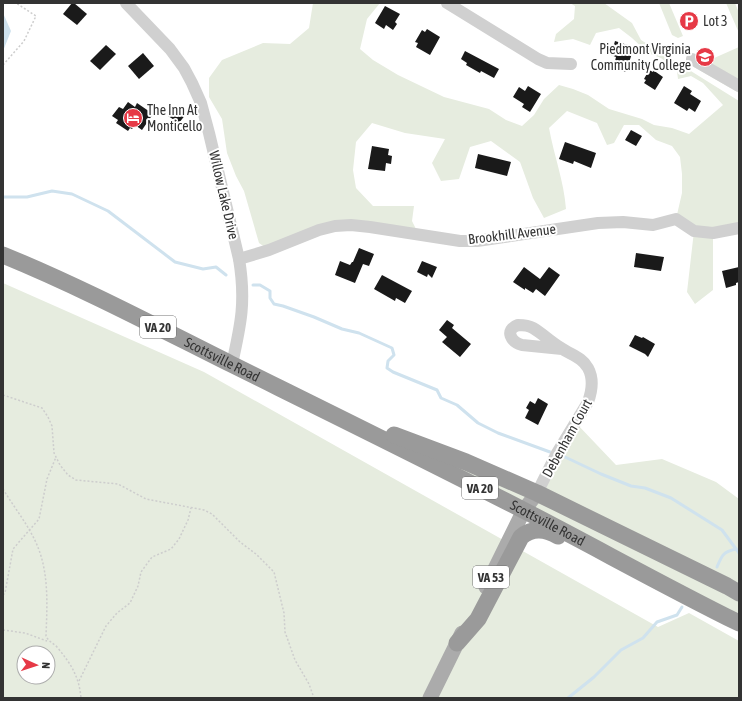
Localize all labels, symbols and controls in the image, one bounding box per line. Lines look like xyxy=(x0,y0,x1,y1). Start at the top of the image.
parking icon: Lot 3 xyxy=(678,10,700,32)
place label: Lot 3 xyxy=(703,13,728,29)
place label: Piedmont Virginia Community College xyxy=(591,41,691,73)
school or university icon: Piedmont Virginia Community College xyxy=(694,46,716,68)
place label: The Inn At Monticello xyxy=(147,102,202,134)
hotel icon: The Inn At Monticello xyxy=(122,107,144,129)
street label: Willow Lake Drive xyxy=(206,149,242,241)
street label: Brookhill Avenue xyxy=(467,221,557,247)
road number: VA 20 xyxy=(140,316,176,338)
street label: Scottsville Road xyxy=(182,334,262,385)
street label: Debenham Court xyxy=(539,396,595,480)
road number: VA 20 xyxy=(462,477,498,499)
street label: Scottsville Road xyxy=(508,497,588,549)
road number: VA 53 xyxy=(473,566,509,588)
north arrow xyxy=(16,645,56,685)
text: N xyxy=(40,662,52,669)

